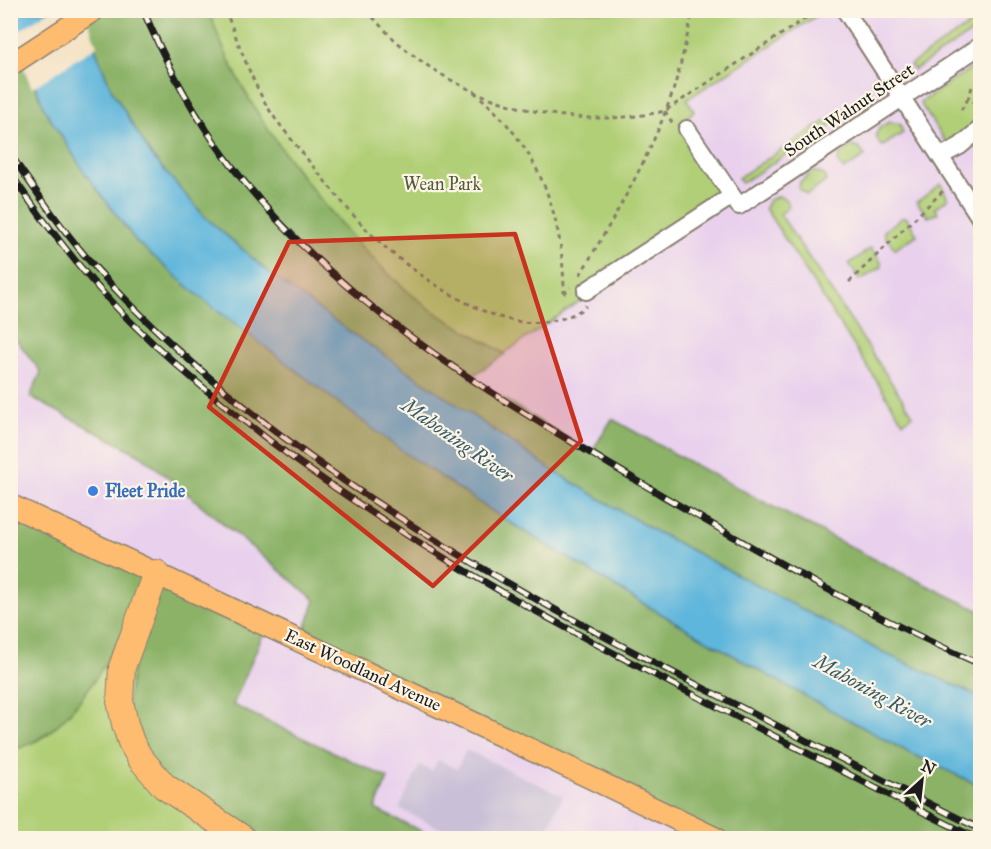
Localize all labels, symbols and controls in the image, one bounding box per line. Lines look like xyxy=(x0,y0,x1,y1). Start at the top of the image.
street label: South Walnut Street xyxy=(780,58,919,162)
park label: Wean Park xyxy=(403,173,481,195)
water label: Mahoning River xyxy=(396,392,520,488)
place label: Fleet Pride xyxy=(105,480,186,502)
marker: Fleet Pride xyxy=(86,484,100,498)
street label: East Woodland Avenue xyxy=(281,624,445,716)
water label: Mahoning River xyxy=(808,648,937,734)
north arrow xyxy=(892,750,952,810)
text: N xyxy=(918,756,939,779)

